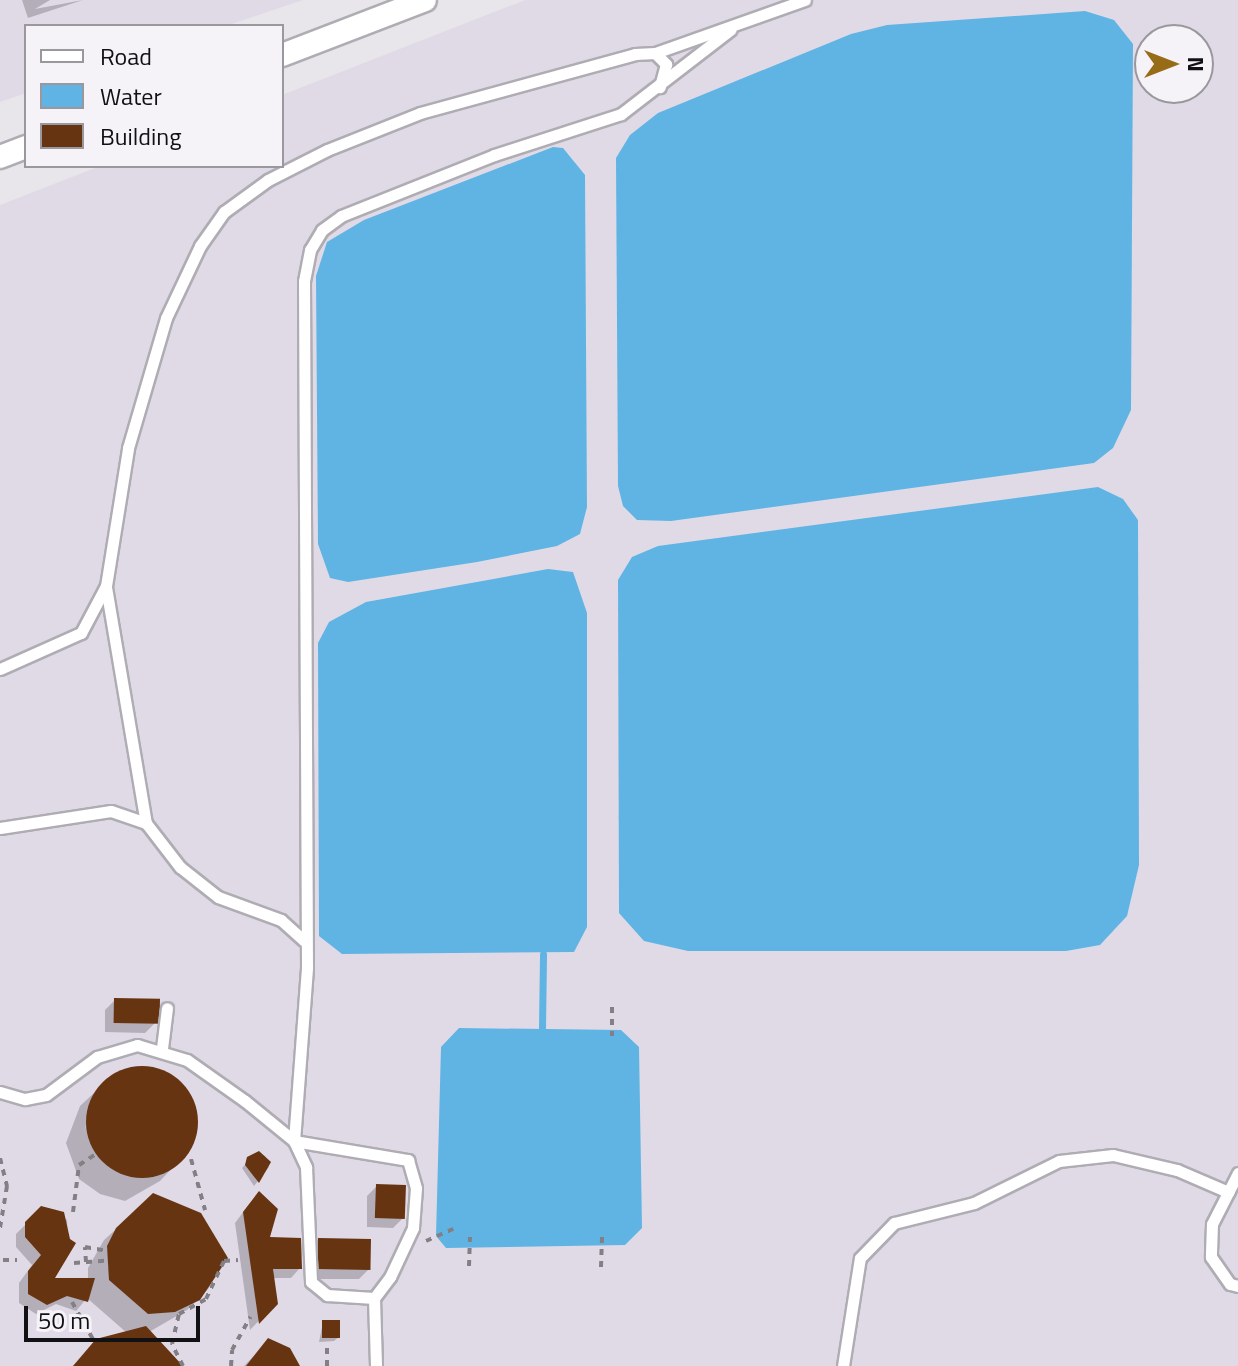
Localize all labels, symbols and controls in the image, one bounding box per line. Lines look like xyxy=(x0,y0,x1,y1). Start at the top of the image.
legend xyxy=(24,24,284,168)
north arrow xyxy=(1134,24,1214,104)
text: Road xyxy=(100,38,152,74)
text: N xyxy=(1179,56,1213,72)
text: Water xyxy=(100,78,162,114)
text: Building xyxy=(100,118,182,154)
scale bar xyxy=(28,1290,204,1340)
text: 50 m xyxy=(38,1302,90,1338)

